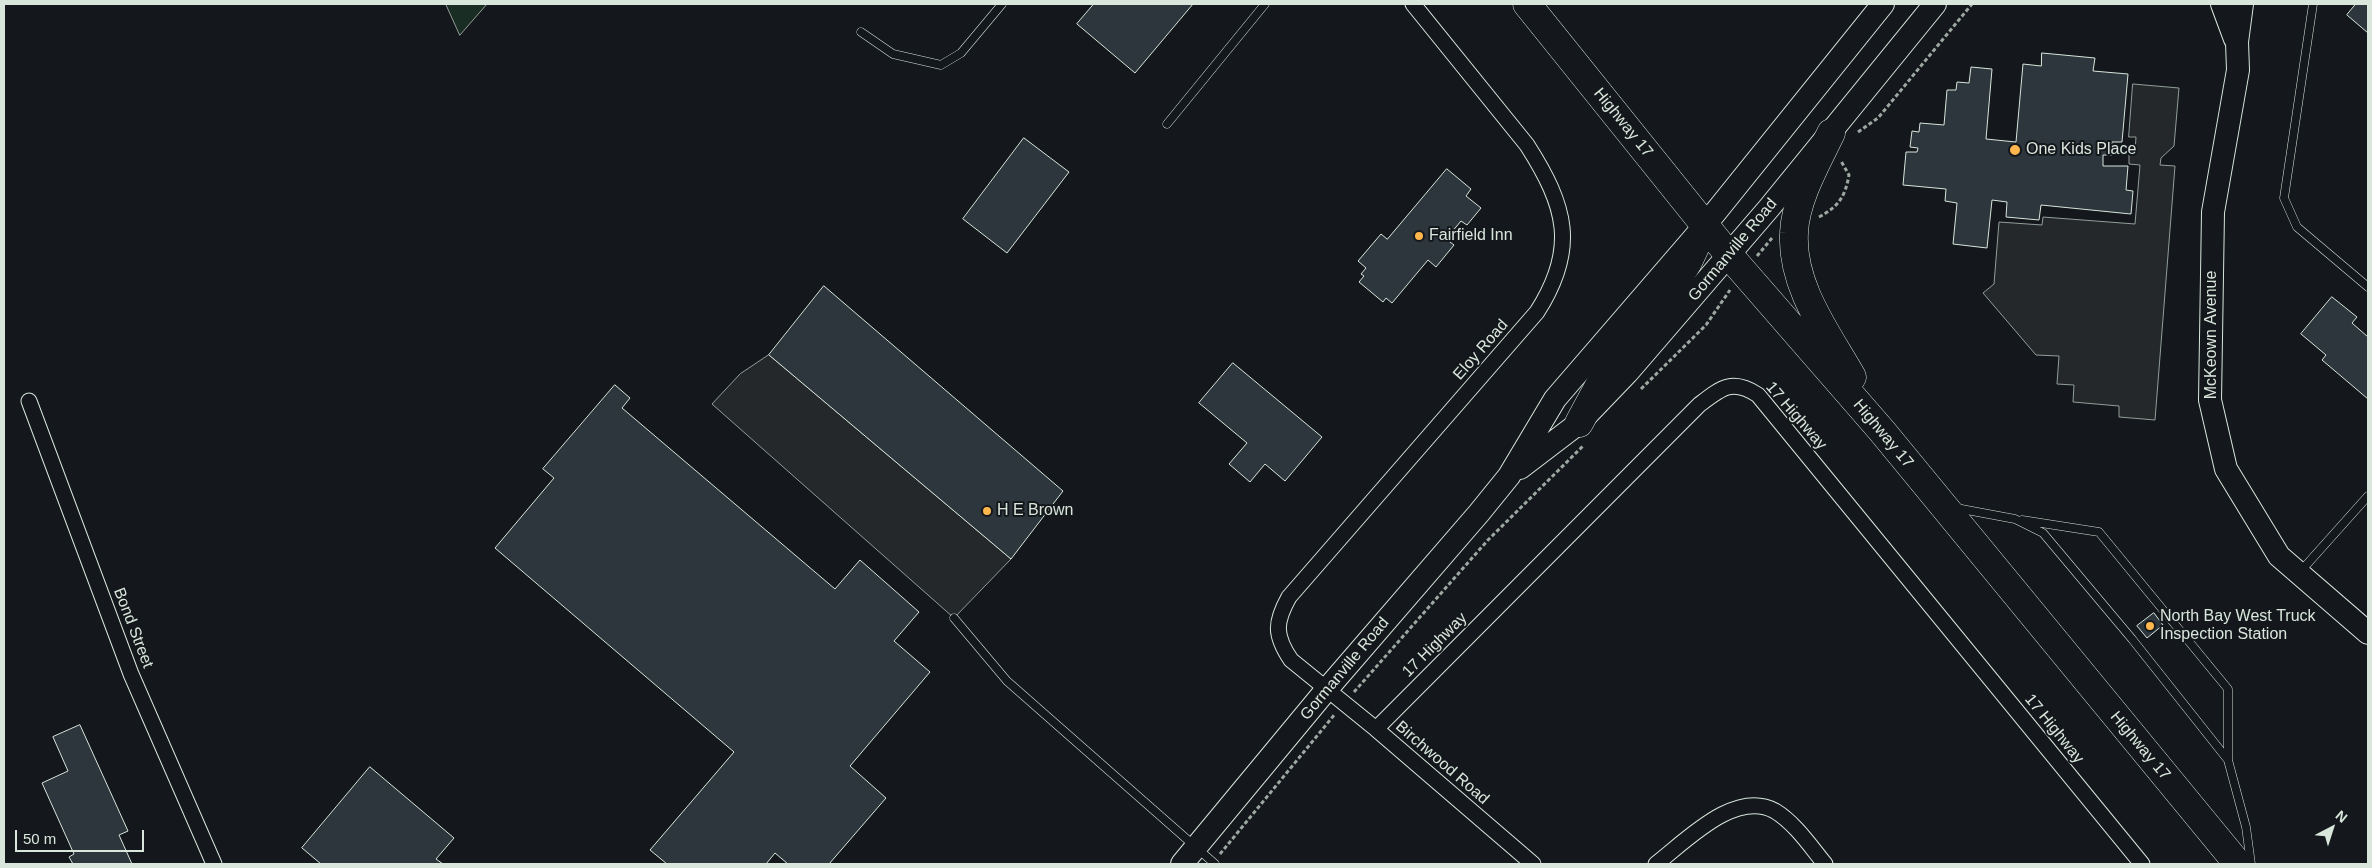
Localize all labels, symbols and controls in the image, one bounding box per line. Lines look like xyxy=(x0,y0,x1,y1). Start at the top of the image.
street label: Highway 17 xyxy=(1589,84,1657,162)
place label: One Kids Place xyxy=(2026,140,2136,160)
marker: One Kids Place xyxy=(2008,143,2022,157)
street label: Gormanville Road xyxy=(1684,195,1782,305)
place label: Fairfield Inn xyxy=(1429,226,1513,246)
marker: Fairfield Inn xyxy=(1413,230,1425,242)
street label: McKeown Avenue xyxy=(2202,271,2222,399)
street label: Eloy Road xyxy=(1450,316,1512,384)
street label: 17 Highway xyxy=(1761,378,1831,454)
street label: Highway 17 xyxy=(1849,396,1917,472)
place label: H E Brown xyxy=(997,501,1073,521)
marker: H E Brown xyxy=(981,505,993,517)
street label: Bond Street xyxy=(109,585,157,671)
place label: North Bay West Truck Inspection Station xyxy=(2160,607,2316,645)
street label: 17 Highway xyxy=(1399,609,1471,681)
street label: Gormanville Road xyxy=(1296,614,1394,724)
marker: North Bay West Truck Inspection Station xyxy=(2144,620,2156,632)
street label: 17 Highway xyxy=(2020,690,2088,768)
street label: Highway 17 xyxy=(2106,708,2174,784)
street label: Birchwood Road xyxy=(1391,717,1493,809)
north arrow xyxy=(2307,803,2357,853)
text: N xyxy=(2333,807,2351,826)
scale bar xyxy=(18,820,146,852)
text: 50 m xyxy=(23,830,56,847)

